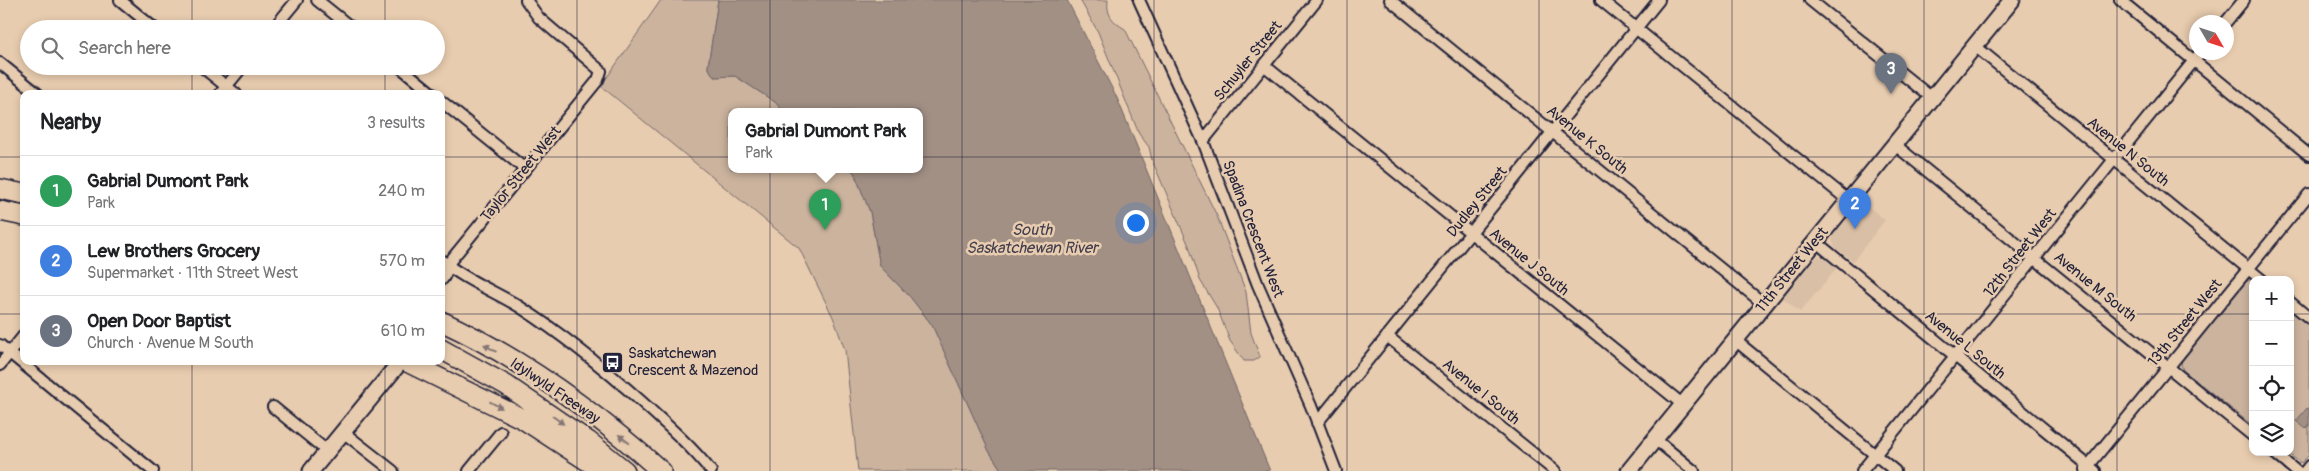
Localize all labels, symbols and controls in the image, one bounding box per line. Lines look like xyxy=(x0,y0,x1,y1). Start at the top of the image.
north arrow xyxy=(2189,15,2234,60)
street label: Schuyler Street xyxy=(1210,16,1287,105)
search box xyxy=(20,20,445,75)
icon: search xyxy=(38,34,66,62)
text: Search here xyxy=(78,36,171,60)
pin: 3 xyxy=(1875,53,1907,94)
street label: Avenue K South xyxy=(1543,101,1631,179)
popup xyxy=(728,108,923,173)
text: Nearby xyxy=(40,109,101,136)
text: 3 results xyxy=(367,113,425,133)
street label: Avenue N South xyxy=(2083,113,2173,191)
text: Gabrial Dumont Park xyxy=(745,119,906,143)
street label: Taylor Street West xyxy=(477,121,566,226)
text: Park xyxy=(745,143,773,163)
street label: Spadina Crescent West xyxy=(1218,158,1288,301)
street label: Dudley Street xyxy=(1443,162,1512,241)
text: Gabrial Dumont Park xyxy=(87,169,248,193)
text: 1 xyxy=(53,181,59,201)
text: 240 m xyxy=(378,181,425,201)
pin: 2 xyxy=(1839,188,1871,229)
pin: 1 xyxy=(809,189,841,230)
text: Park xyxy=(87,193,115,213)
street label: 12th Street West xyxy=(1979,204,2061,301)
your location xyxy=(1123,210,1149,236)
water label: South Saskatchewan River xyxy=(966,220,1100,258)
street label: 11th Street West xyxy=(1752,223,1833,317)
street label: Avenue J South xyxy=(1485,224,1573,300)
text: Lew Brothers Grocery xyxy=(87,239,260,263)
street label: Avenue M South xyxy=(2050,248,2140,326)
text: 2 xyxy=(52,251,60,271)
text: 570 m xyxy=(379,251,425,271)
text: Supermarket · 11th Street West xyxy=(87,263,298,283)
street label: 13th Street West xyxy=(2144,275,2227,371)
map controls xyxy=(2249,276,2294,456)
button: + xyxy=(2249,276,2294,321)
street label: Avenue L South xyxy=(1921,307,2009,383)
text: Open Door Baptist xyxy=(87,309,231,333)
text: 3 xyxy=(52,321,60,341)
text: 610 m xyxy=(381,321,425,341)
button: − xyxy=(2249,321,2294,366)
text: Church · Avenue M South xyxy=(87,333,253,353)
one-way arrow xyxy=(484,343,497,352)
place label: Saskatchewan Crescent & Mazenod xyxy=(628,344,758,380)
bus stop icon: Saskatchewan Crescent & Mazenod xyxy=(600,350,624,374)
street label: Idylwyld Freeway xyxy=(506,354,604,428)
street label: Avenue I South xyxy=(1438,355,1524,429)
button: locate xyxy=(2249,366,2294,411)
one-way arrow xyxy=(489,401,503,409)
button: layers xyxy=(2249,411,2294,456)
one-way arrow xyxy=(551,415,565,425)
one-way arrow xyxy=(618,434,631,445)

